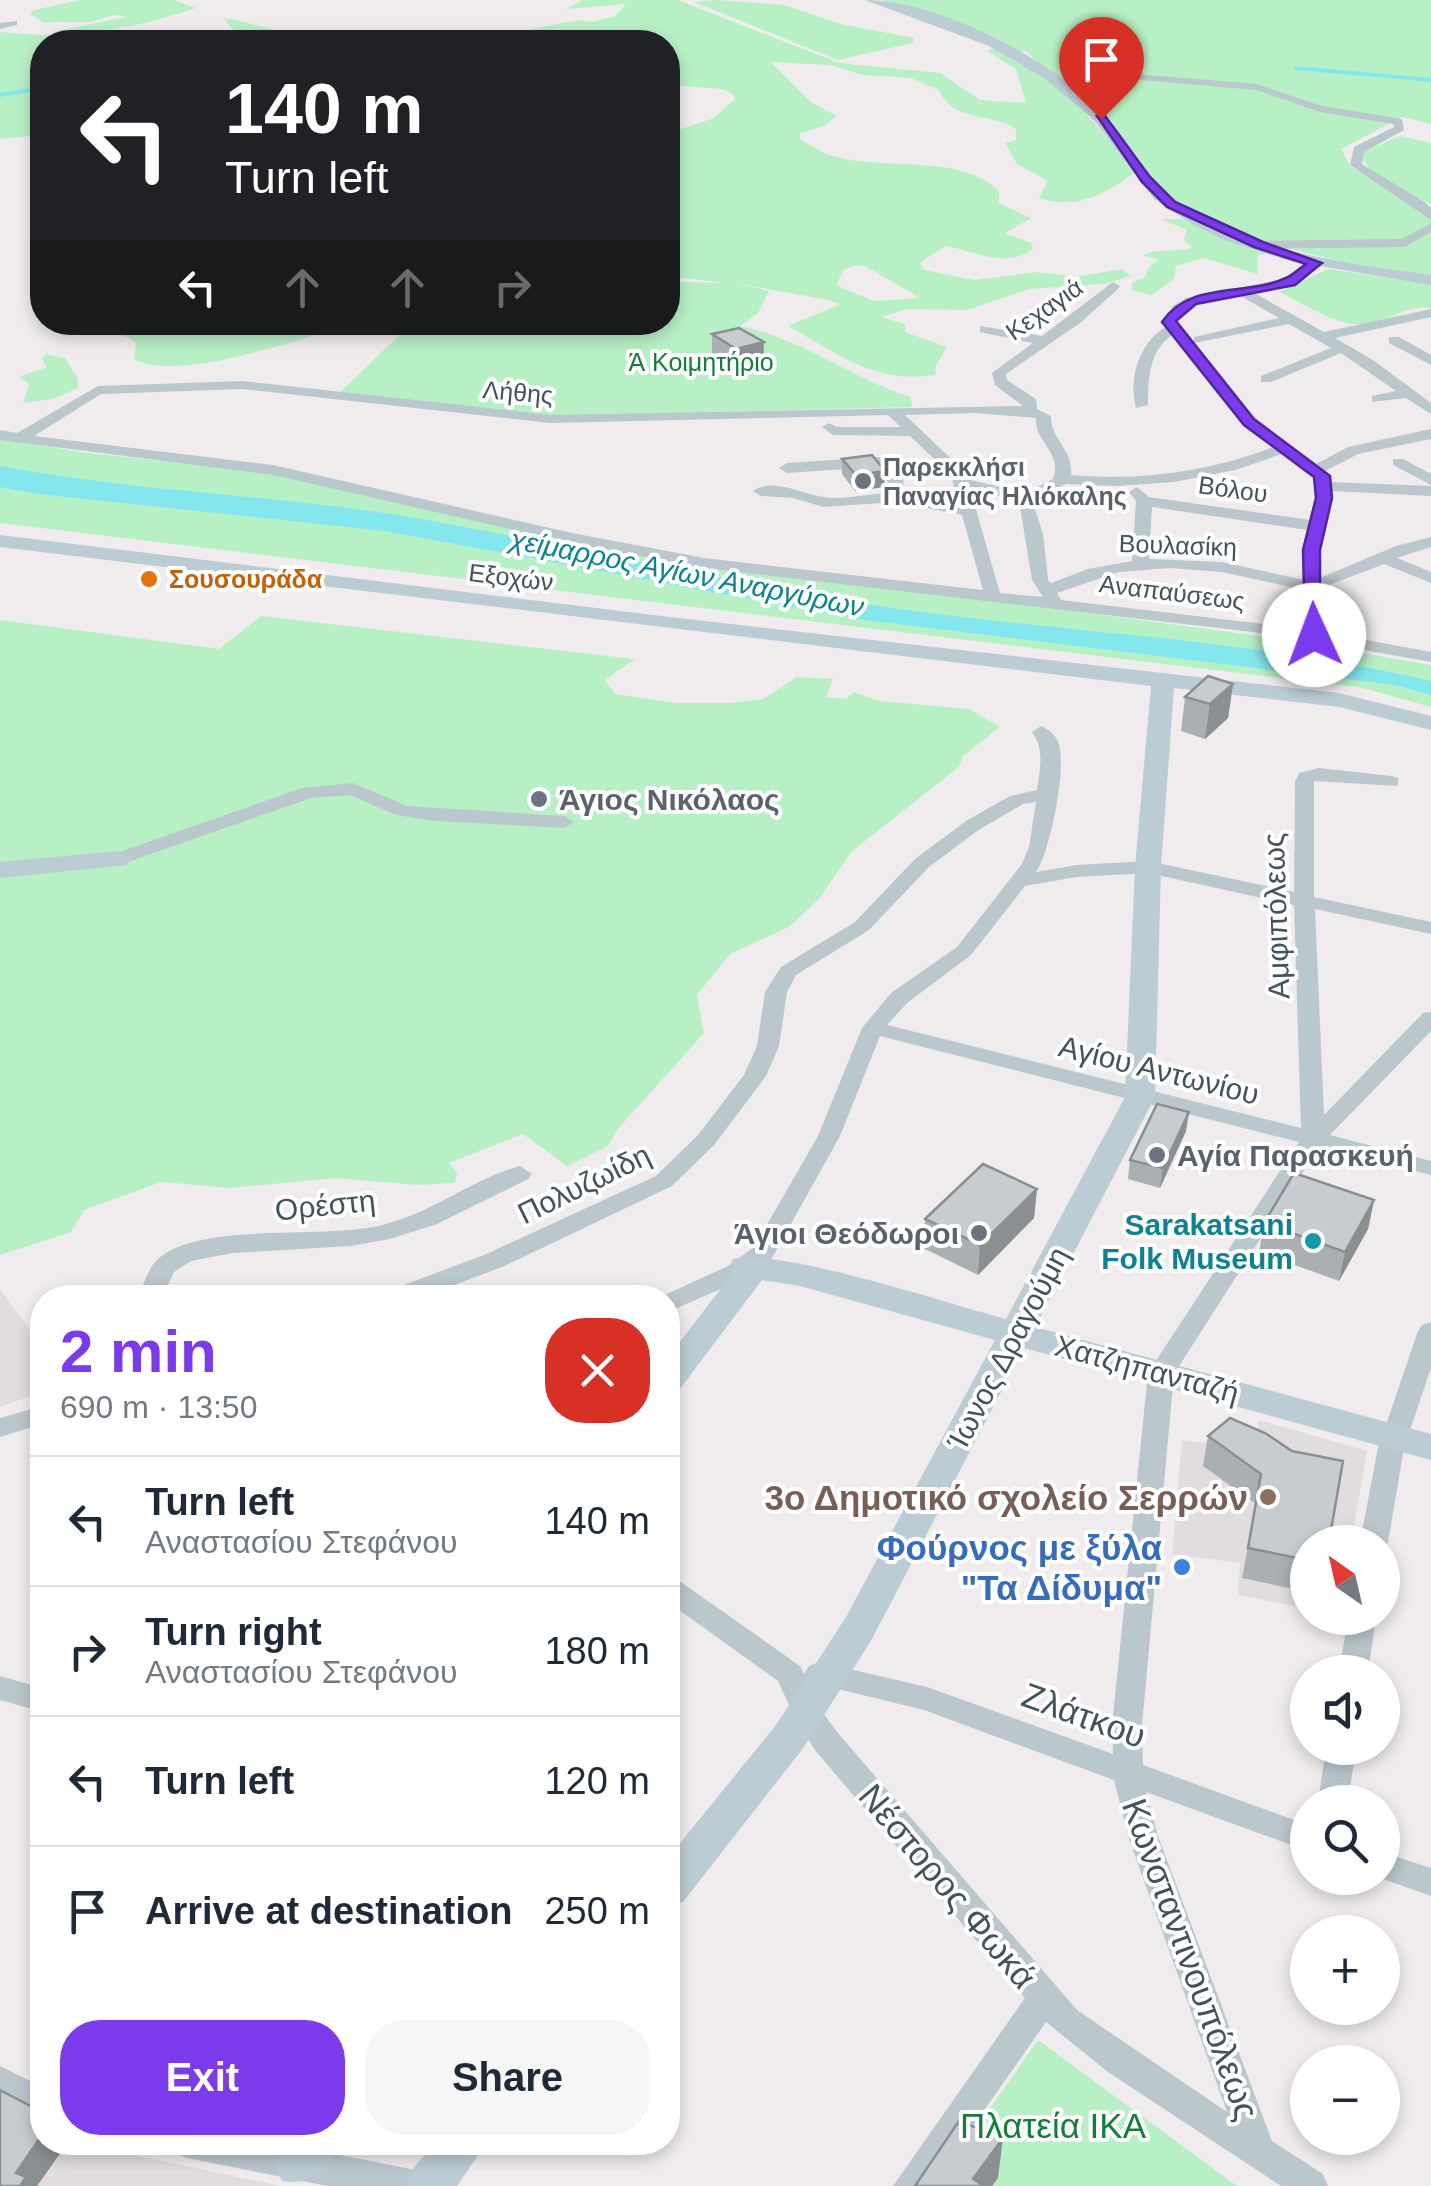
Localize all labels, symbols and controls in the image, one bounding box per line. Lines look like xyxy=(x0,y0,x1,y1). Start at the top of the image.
pin xyxy=(1059,17,1144,120)
icon: arrive xyxy=(1074,32,1129,87)
icon: left xyxy=(60,70,190,200)
text: 140 m xyxy=(225,70,423,148)
text: Turn left xyxy=(225,152,388,203)
icon: left xyxy=(170,260,225,315)
icon: ahead xyxy=(275,260,330,315)
icon: ahead xyxy=(380,260,435,315)
icon: right xyxy=(485,260,540,315)
street label: Κεχαγιά xyxy=(1000,273,1088,345)
park label: Ά Κοιμητήριο xyxy=(628,348,774,376)
street label: Λήθης xyxy=(482,375,554,409)
place label: Παρεκκλήσι Παναγίας Ηλιόκαλης xyxy=(883,453,1127,511)
marker: Παρεκκλήσι Παναγίας Ηλιόκαλης xyxy=(852,470,874,492)
street label: Βόλου xyxy=(1196,470,1270,508)
water label: χείμαρρος Αγίων Αναργύρων xyxy=(505,523,866,623)
street label: Βουλασίκη xyxy=(1118,529,1238,561)
street label: Εξοχών xyxy=(467,558,555,596)
place label: Σουσουράδα xyxy=(169,565,323,593)
marker: Σουσουράδα xyxy=(138,568,160,590)
street label: Αναπαύσεως xyxy=(1098,569,1246,615)
position arrow xyxy=(1262,583,1366,687)
place label: Άγιος Νικόλαος xyxy=(559,783,780,816)
marker: Άγιος Νικόλαος xyxy=(528,788,550,810)
street label: Αμφιπόλεως xyxy=(1257,832,1295,1000)
street label: Αγίου Αντωνίου xyxy=(1056,1029,1262,1111)
street label: Πολυζωίδη xyxy=(512,1138,656,1230)
place label: Αγία Παρασκευή xyxy=(1177,1139,1414,1172)
marker: Αγία Παρασκευή xyxy=(1146,1144,1168,1166)
street label: Ορέστη xyxy=(273,1183,377,1227)
place label: Sarakatsani Folk Museum xyxy=(1101,1208,1293,1275)
place label: Άγιοι Θεόδωροι xyxy=(734,1217,959,1250)
marker: Άγιοι Θεόδωροι xyxy=(968,1222,990,1244)
marker: Sarakatsani Folk Museum xyxy=(1302,1230,1324,1252)
street label: Ίωνος Δραγούμη xyxy=(940,1241,1075,1456)
text: 2 min xyxy=(60,1318,217,1385)
button: close xyxy=(545,1318,650,1423)
street label: Χατζηπανταζή xyxy=(1051,1329,1243,1409)
text: 690 m · 13:50 xyxy=(60,1389,257,1425)
place label: 3ο Δημοτικό σχολείο Σερρών xyxy=(765,1478,1248,1517)
text: Turn left xyxy=(145,1481,294,1523)
marker: 3ο Δημοτικό σχολείο Σερρών xyxy=(1257,1486,1279,1508)
icon: left xyxy=(60,1494,115,1549)
text: 140 m xyxy=(544,1500,650,1542)
text: Αναστασίου Στεφάνου xyxy=(145,1524,457,1560)
north arrow xyxy=(1290,1525,1400,1635)
map controls xyxy=(1290,1525,1400,2155)
place label: Φούρνος με ξύλα "Τα Δίδυμα" xyxy=(877,1528,1162,1607)
marker: Φούρνος με ξύλα "Τα Δίδυμα" xyxy=(1171,1556,1193,1578)
text: Turn right xyxy=(145,1611,322,1653)
icon: right xyxy=(60,1624,115,1679)
text: 180 m xyxy=(544,1630,650,1672)
text: Αναστασίου Στεφάνου xyxy=(145,1654,457,1690)
button: sound xyxy=(1290,1655,1400,1765)
street label: Ζλάτκου xyxy=(1017,1675,1151,1755)
icon: left xyxy=(60,1754,115,1809)
text: Turn left xyxy=(145,1760,294,1802)
text: 120 m xyxy=(544,1760,650,1802)
street label: Νέστορος Φωκά xyxy=(851,1776,1045,1996)
button: search xyxy=(1290,1785,1400,1895)
street label: Κωνσταντινουπόλεως xyxy=(1115,1793,1267,2125)
icon: arrive xyxy=(60,1884,115,1939)
text: Arrive at destination xyxy=(145,1890,512,1932)
text: 250 m xyxy=(544,1890,650,1932)
button: + xyxy=(1290,1915,1400,2025)
button: Exit xyxy=(60,2020,345,2135)
button: Share xyxy=(365,2020,650,2135)
button: − xyxy=(1290,2045,1400,2155)
park label: Πλατεία ΙΚΑ xyxy=(960,2106,1147,2145)

